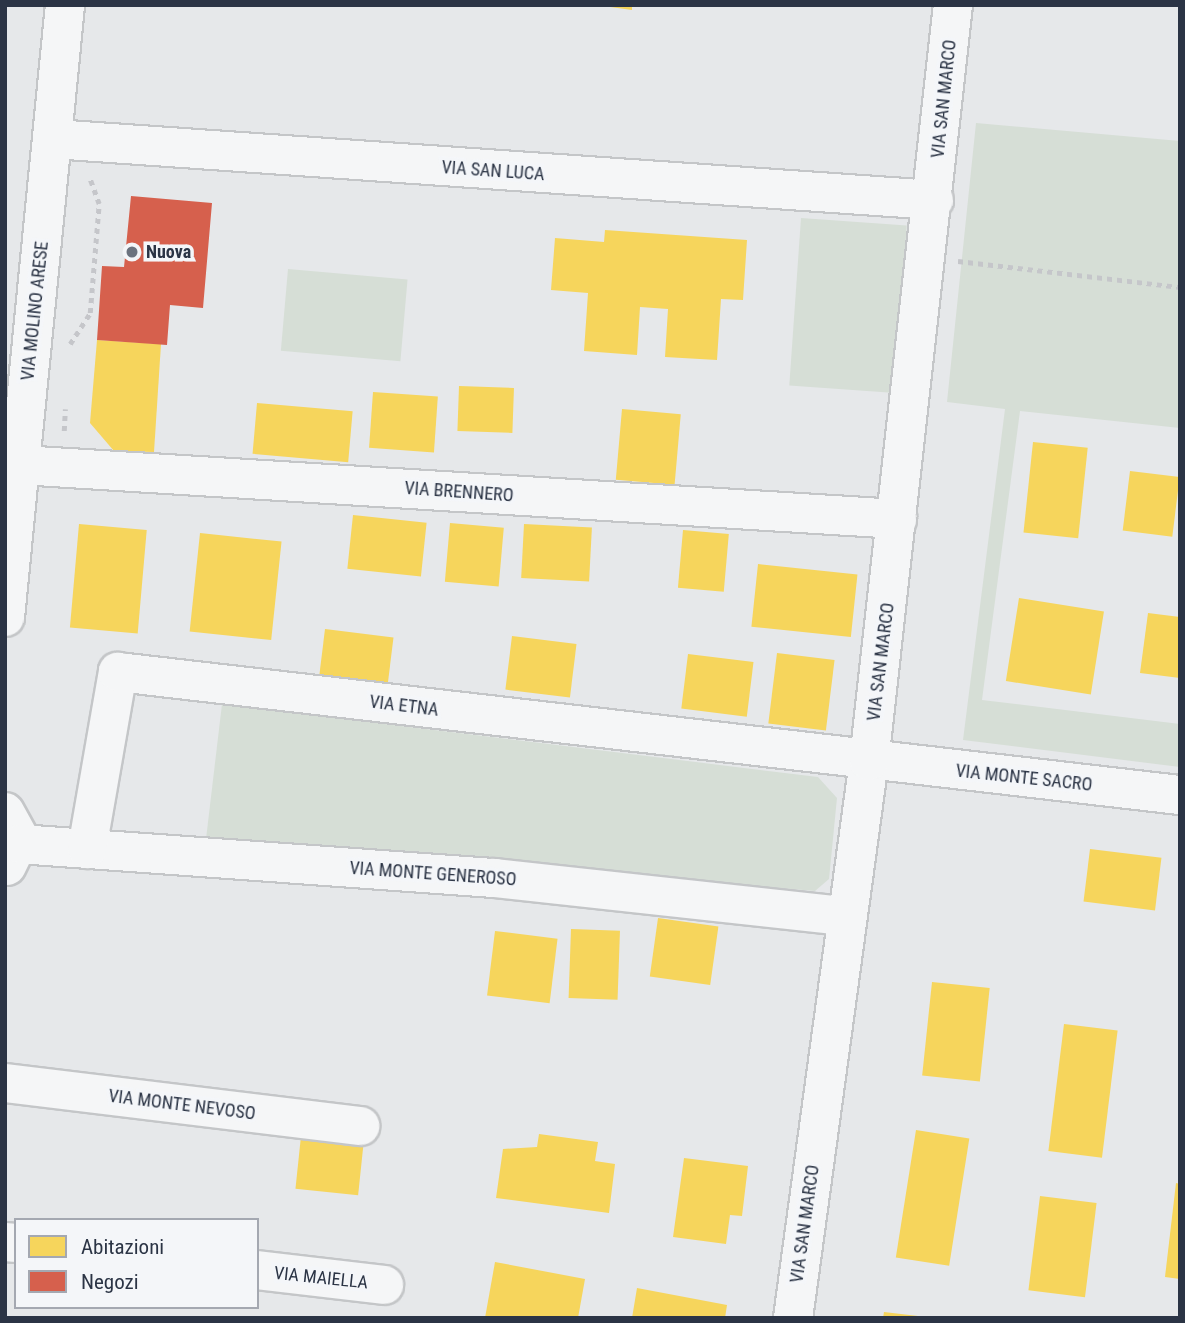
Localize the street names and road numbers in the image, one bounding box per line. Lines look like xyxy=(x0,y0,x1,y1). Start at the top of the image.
street label: VIA SAN MARCO xyxy=(927,39,961,159)
street label: VIA SAN LUCA xyxy=(441,157,545,185)
street label: VIA MOLINO ARESE xyxy=(17,240,53,382)
street label: VIA BRENNERO xyxy=(404,477,514,507)
street label: VIA SAN MARCO xyxy=(863,602,899,722)
street label: VIA ETNA xyxy=(368,691,440,721)
street label: VIA MONTE SACRO xyxy=(955,760,1093,796)
street label: VIA MONTE GENEROSO xyxy=(349,857,517,891)
street label: VIA MONTE NEVOSO xyxy=(107,1085,257,1125)
street label: VIA SAN MARCO xyxy=(786,1164,824,1284)
street label: VIA MAIELLA xyxy=(273,1262,369,1294)

